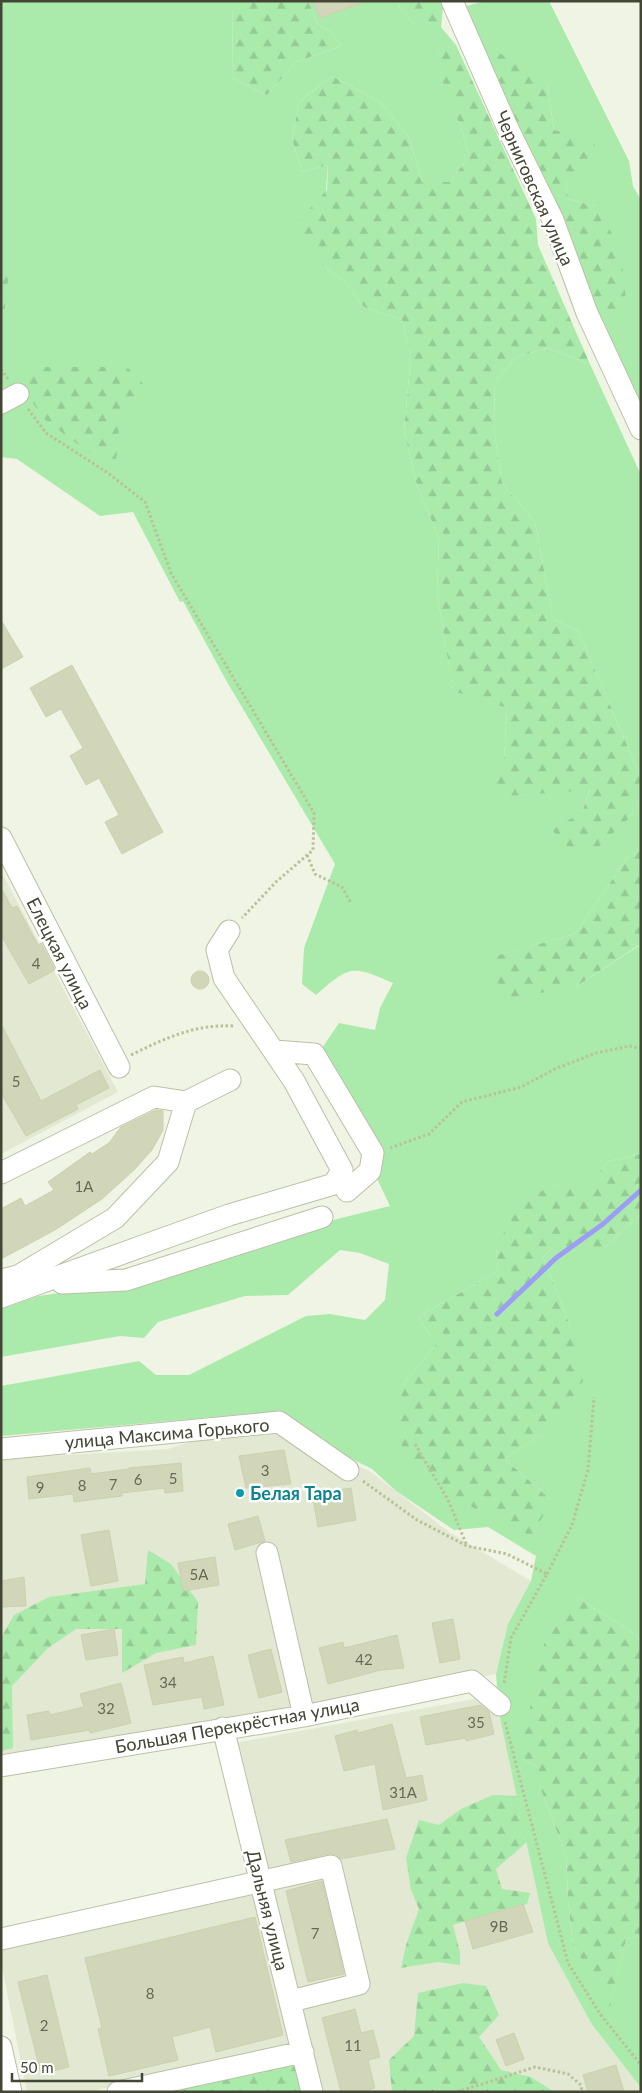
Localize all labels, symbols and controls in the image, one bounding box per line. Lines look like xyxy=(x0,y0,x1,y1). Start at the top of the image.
street label: Черниговская улица xyxy=(491,107,579,269)
street label: Елецкая улица xyxy=(22,894,98,1012)
house number: 4 xyxy=(32,954,41,972)
house number: 5 xyxy=(12,1072,20,1090)
house number: 1А xyxy=(75,1177,94,1195)
street label: улица Максима Горького xyxy=(64,1413,270,1453)
house number: 3 xyxy=(261,1461,269,1479)
house number: 5 xyxy=(169,1469,177,1487)
house number: 6 xyxy=(134,1470,143,1488)
house number: 7 xyxy=(109,1475,118,1493)
house number: 8 xyxy=(78,1476,86,1494)
house number: 9 xyxy=(36,1478,44,1496)
place label: Белая Тара xyxy=(250,1482,342,1504)
marker: Белая Тара xyxy=(234,1487,246,1499)
house number: 5А xyxy=(190,1565,209,1583)
house number: 42 xyxy=(355,1650,373,1668)
house number: 34 xyxy=(159,1673,177,1691)
street label: Большая Перекрёстная улица xyxy=(113,1693,361,1757)
house number: 32 xyxy=(97,1699,115,1717)
house number: 35 xyxy=(467,1713,485,1731)
house number: 31А xyxy=(389,1783,418,1801)
street label: Дальняя улица xyxy=(242,1847,294,1973)
house number: 9В xyxy=(490,1917,508,1935)
house number: 7 xyxy=(311,1924,320,1942)
house number: 8 xyxy=(146,1984,154,2002)
house number: 2 xyxy=(40,2016,48,2034)
house number: 11 xyxy=(344,2036,362,2054)
scale bar xyxy=(12,2050,142,2082)
text: 50 m xyxy=(20,2058,54,2076)

